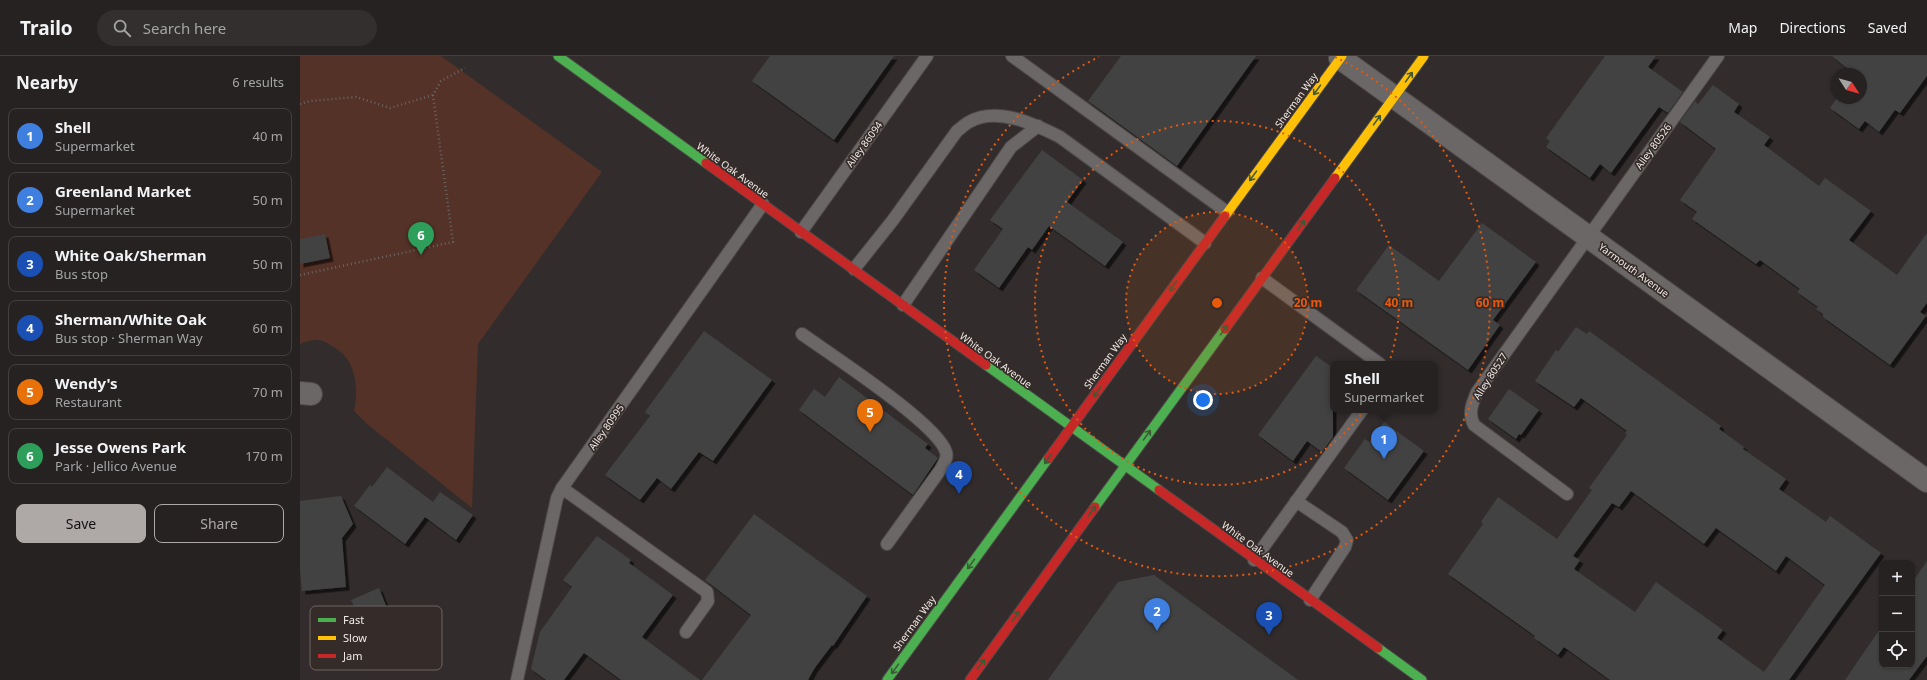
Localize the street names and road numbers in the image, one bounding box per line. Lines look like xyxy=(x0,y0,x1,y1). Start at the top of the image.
street label: Sherman Way xyxy=(1271,69,1321,130)
street label: Alley 86094 xyxy=(843,118,885,170)
street label: Alley 80526 xyxy=(1632,120,1674,172)
street label: White Oak Avenue xyxy=(694,139,772,201)
street label: Yarmouth Avenue xyxy=(1596,240,1672,301)
street label: White Oak Avenue xyxy=(957,329,1035,391)
street label: Sherman Way xyxy=(1080,330,1130,391)
street label: Alley 80527 xyxy=(1470,350,1511,402)
street label: Alley 80995 xyxy=(585,401,627,453)
street label: White Oak Avenue xyxy=(1219,518,1297,580)
street label: Sherman Way xyxy=(889,592,939,653)

